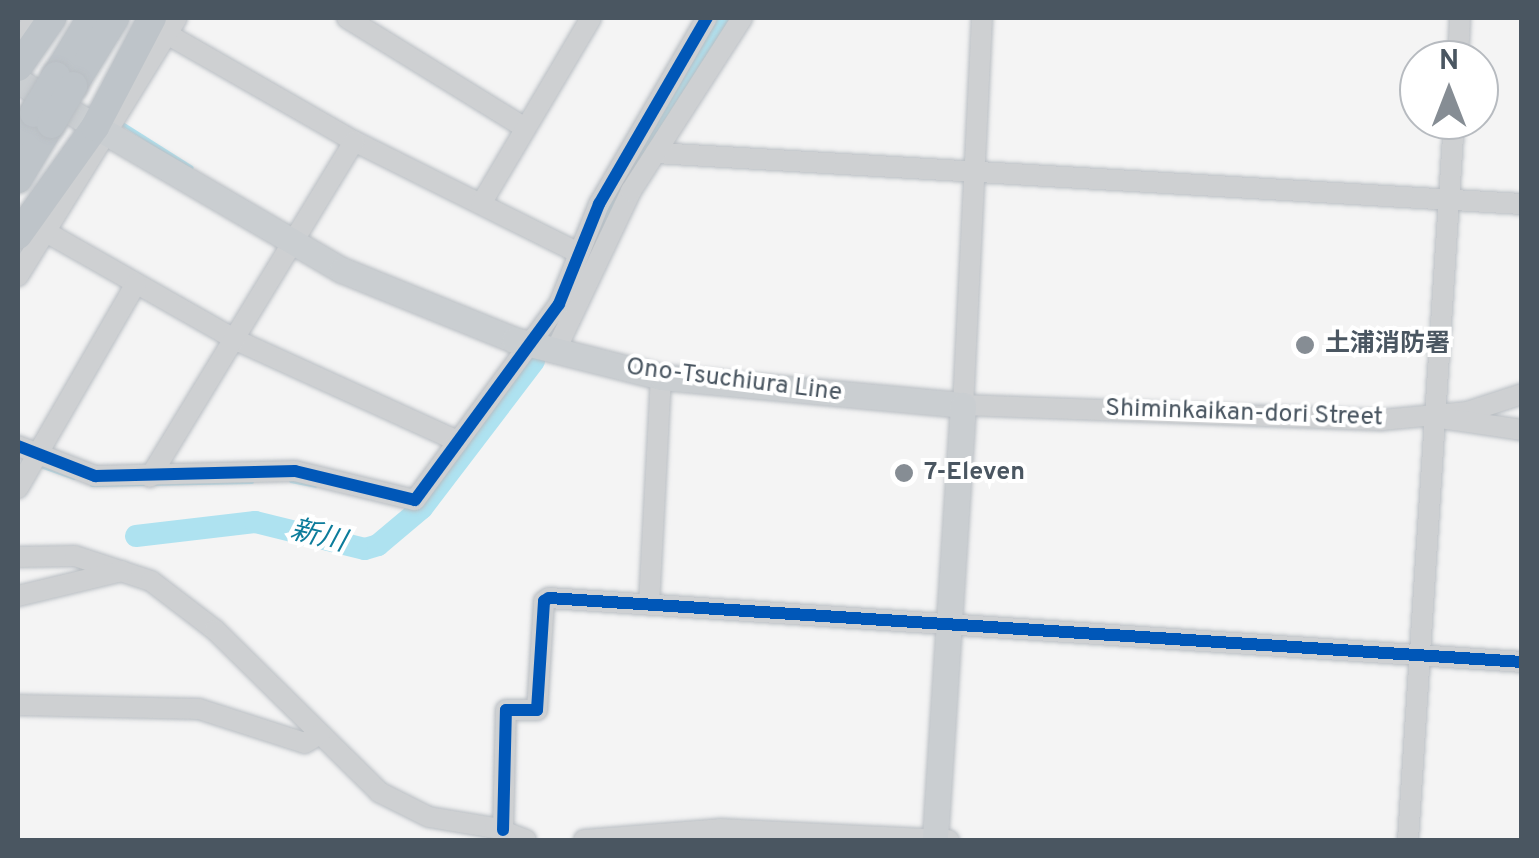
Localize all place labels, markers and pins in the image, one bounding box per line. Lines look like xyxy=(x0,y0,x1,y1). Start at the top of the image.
place label: 土浦消防署 xyxy=(1325,330,1450,360)
marker: 土浦消防署 xyxy=(1294,334,1316,356)
place label: 7-Eleven xyxy=(924,458,1025,488)
marker: 7-Eleven xyxy=(893,462,915,484)

